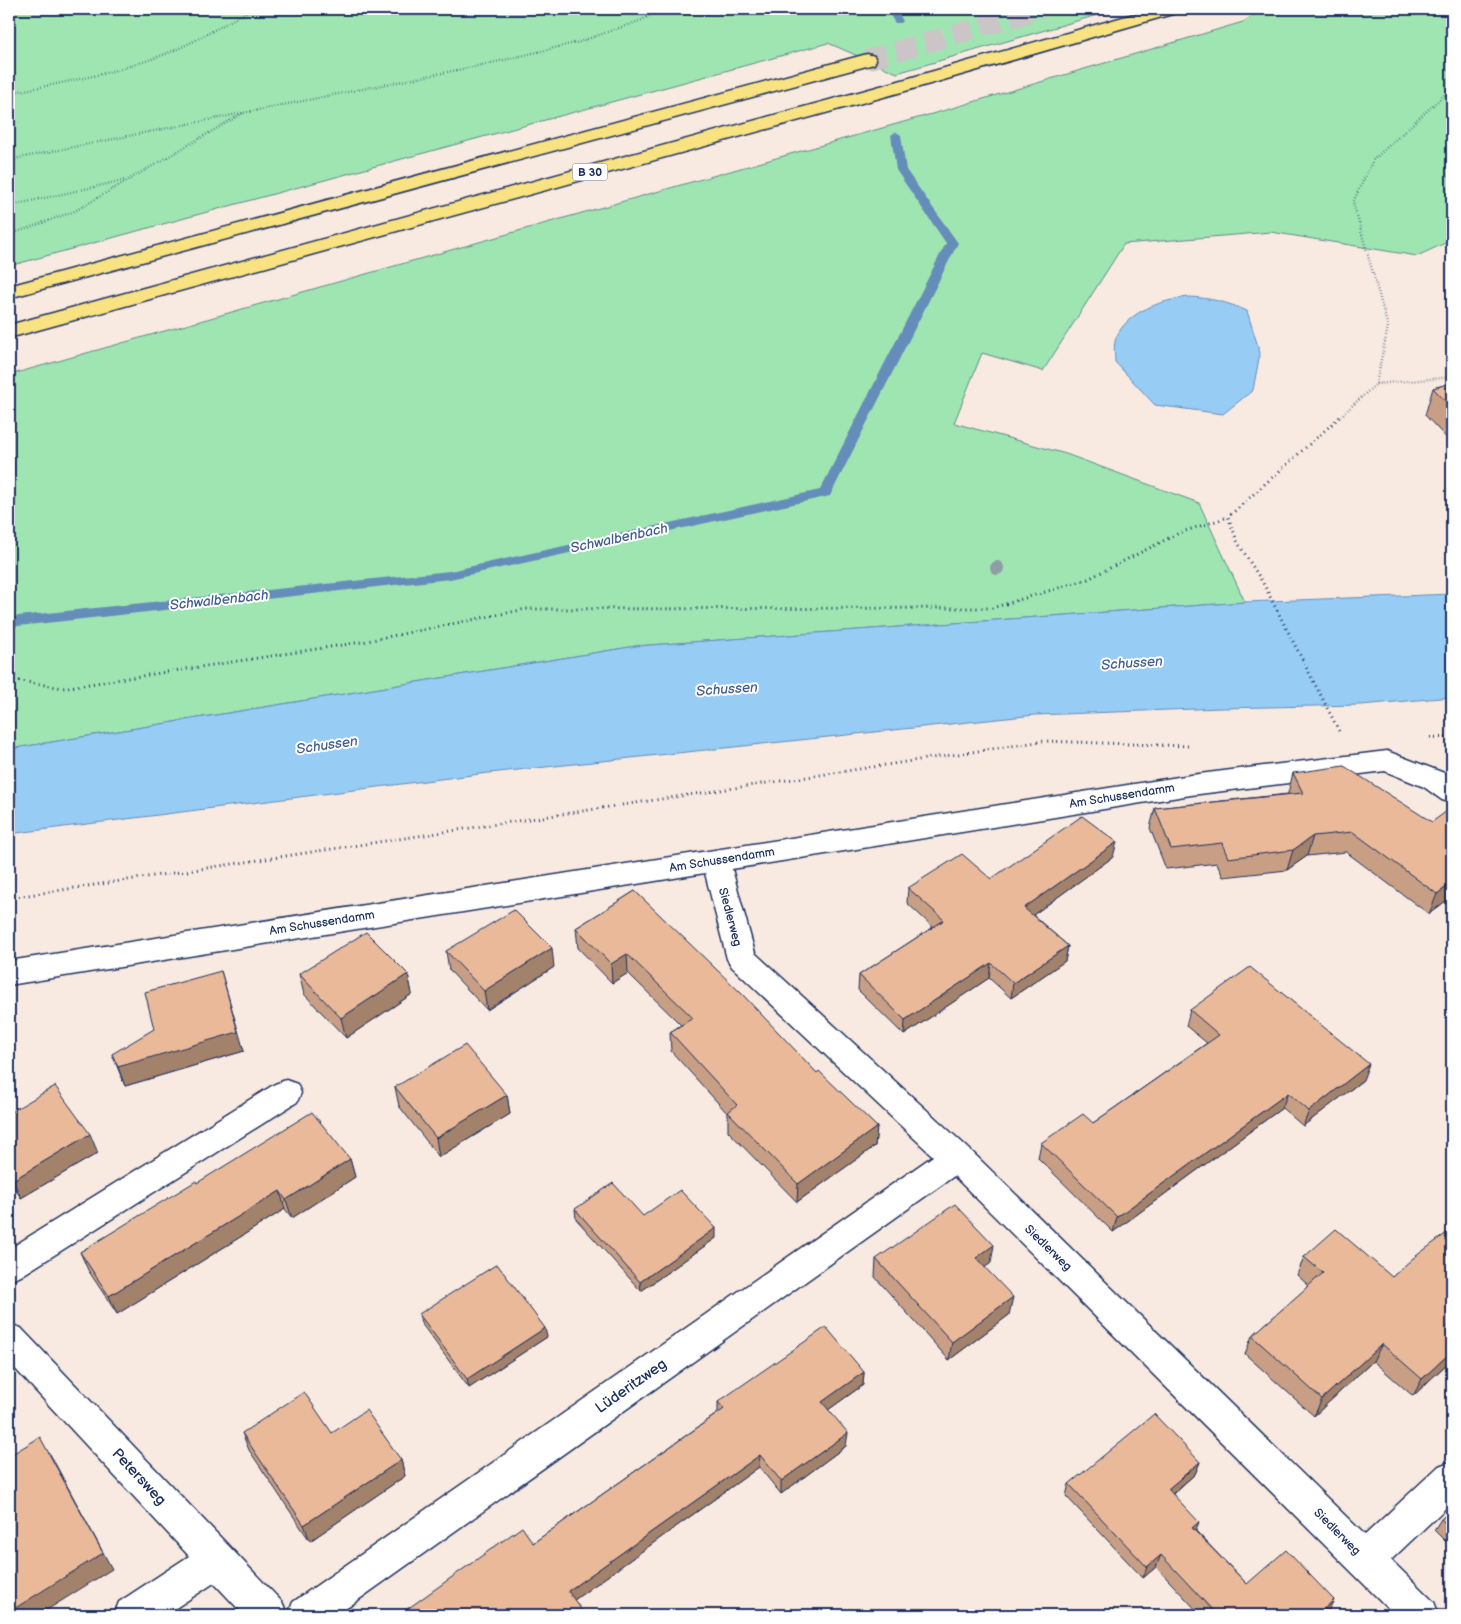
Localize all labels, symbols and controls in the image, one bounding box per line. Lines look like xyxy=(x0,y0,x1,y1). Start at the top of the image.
road number: B 30 xyxy=(572,163,608,180)
water label: Schwalbenbach xyxy=(569,519,670,557)
water label: Schwalbenbach xyxy=(169,586,270,614)
water label: Schussen xyxy=(1101,652,1164,674)
water label: Schussen xyxy=(696,678,759,700)
water label: Schussen xyxy=(295,732,359,758)
street label: Am Schussendamm xyxy=(1068,780,1176,812)
street label: Am Schussendamm xyxy=(668,844,776,876)
street label: Siedlerweg xyxy=(715,886,745,948)
street label: Am Schussendamm xyxy=(268,907,376,939)
street label: Siedlerweg xyxy=(1021,1222,1075,1274)
street label: Lüderitzweg xyxy=(592,1354,670,1418)
street label: Petersweg xyxy=(108,1445,170,1509)
street label: Siedlerweg xyxy=(1310,1505,1364,1559)

